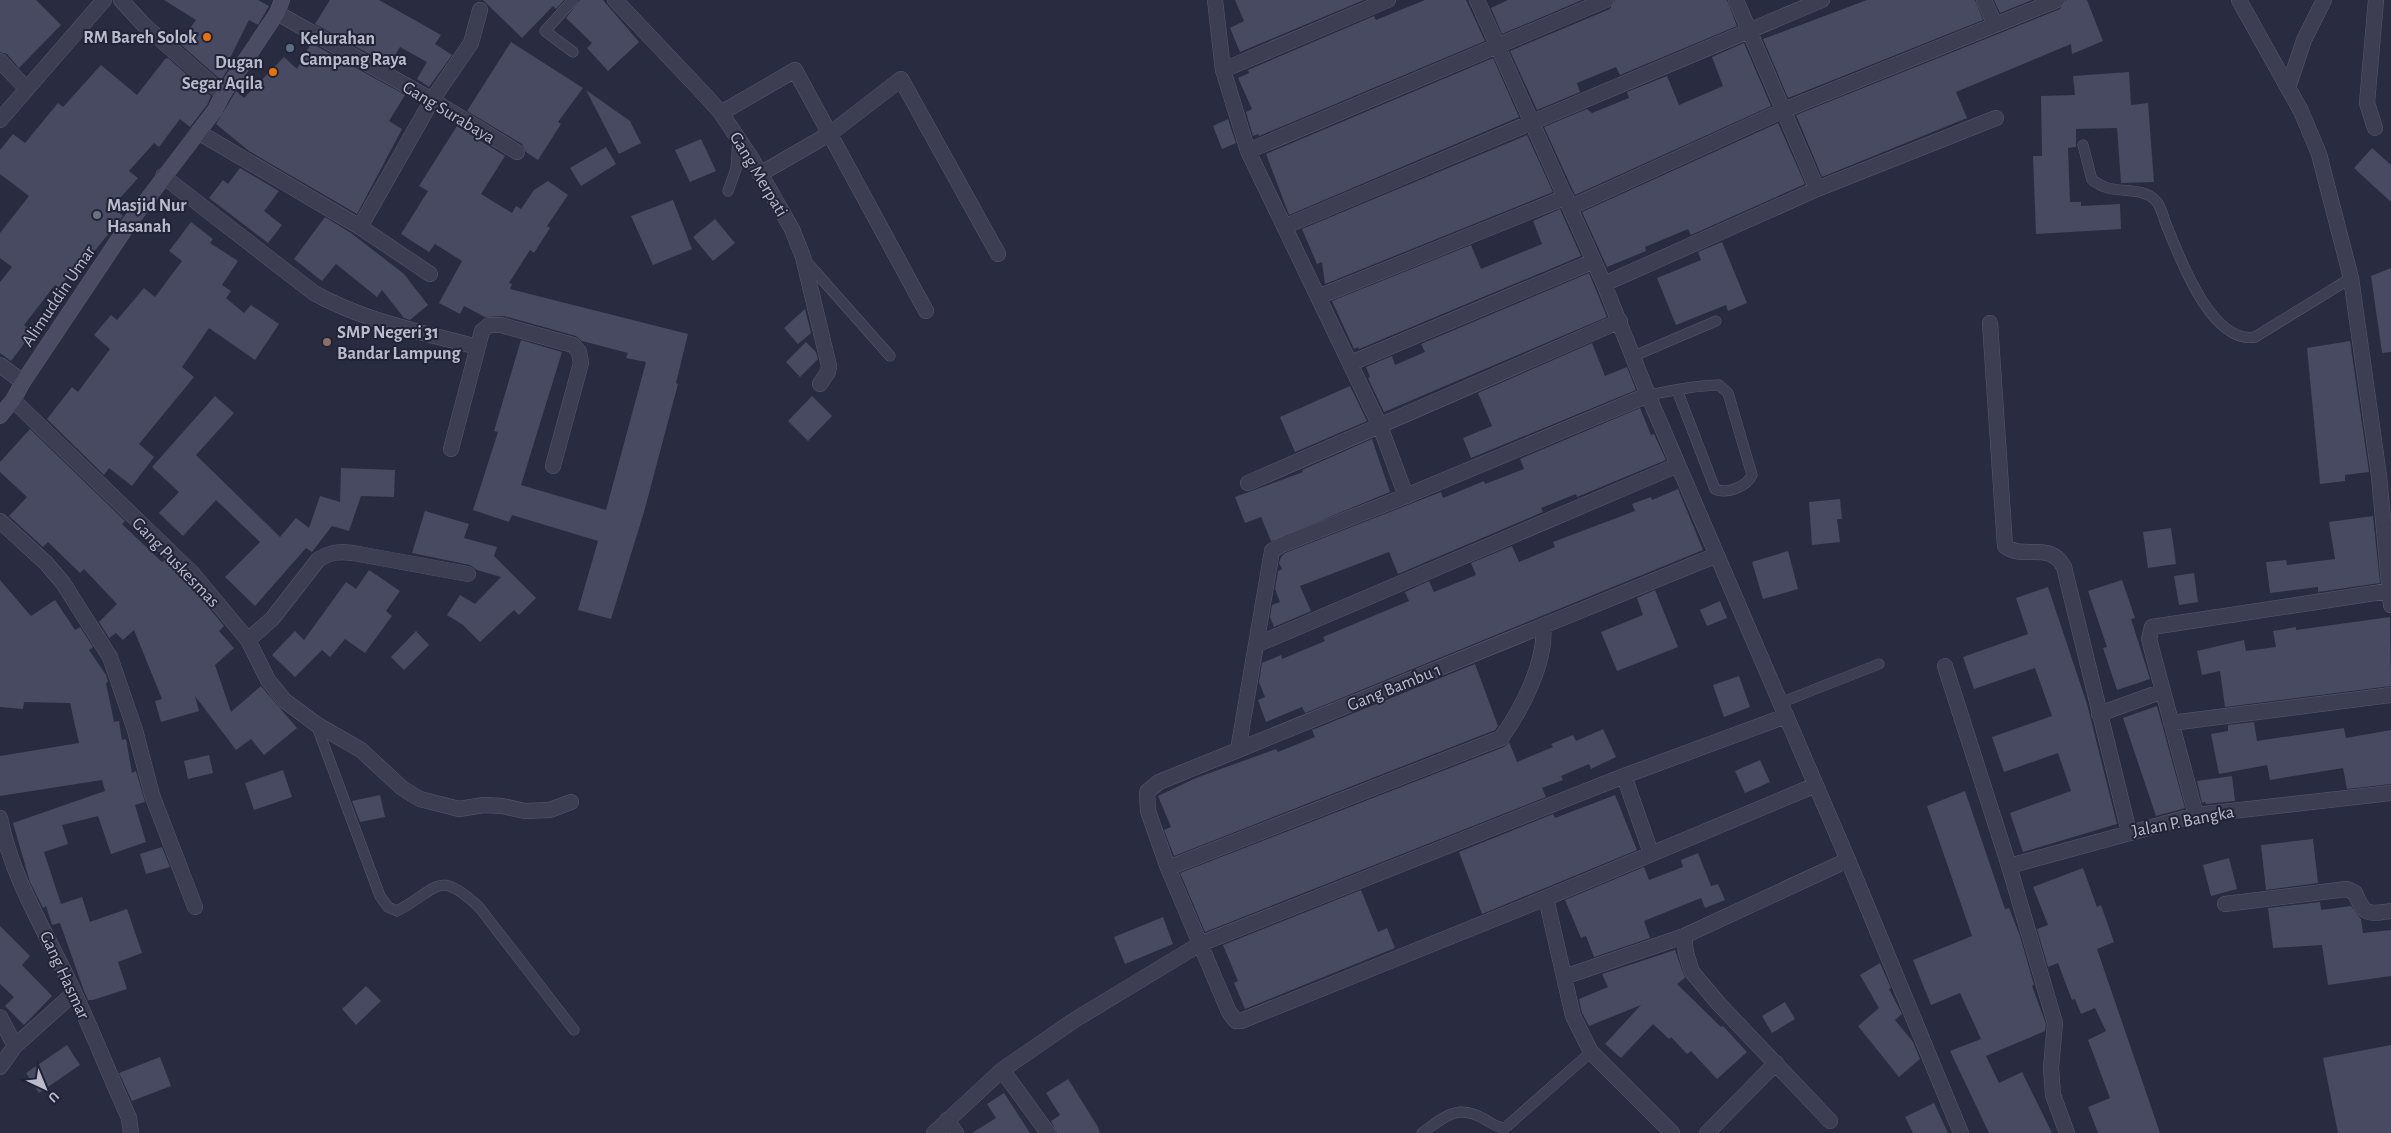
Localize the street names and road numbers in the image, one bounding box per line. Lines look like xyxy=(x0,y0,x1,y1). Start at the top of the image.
street label: Gang Surabaya xyxy=(399,78,498,147)
street label: Gang Merpati xyxy=(726,129,790,220)
street label: Alimuddin Umar xyxy=(19,243,99,350)
street label: Gang Puskesmas xyxy=(128,514,222,611)
street label: Gang Bambu 1 xyxy=(1345,661,1444,715)
street label: Jalan P. Bangka xyxy=(2131,803,2236,841)
street label: Gang Hasmar xyxy=(36,929,92,1022)

